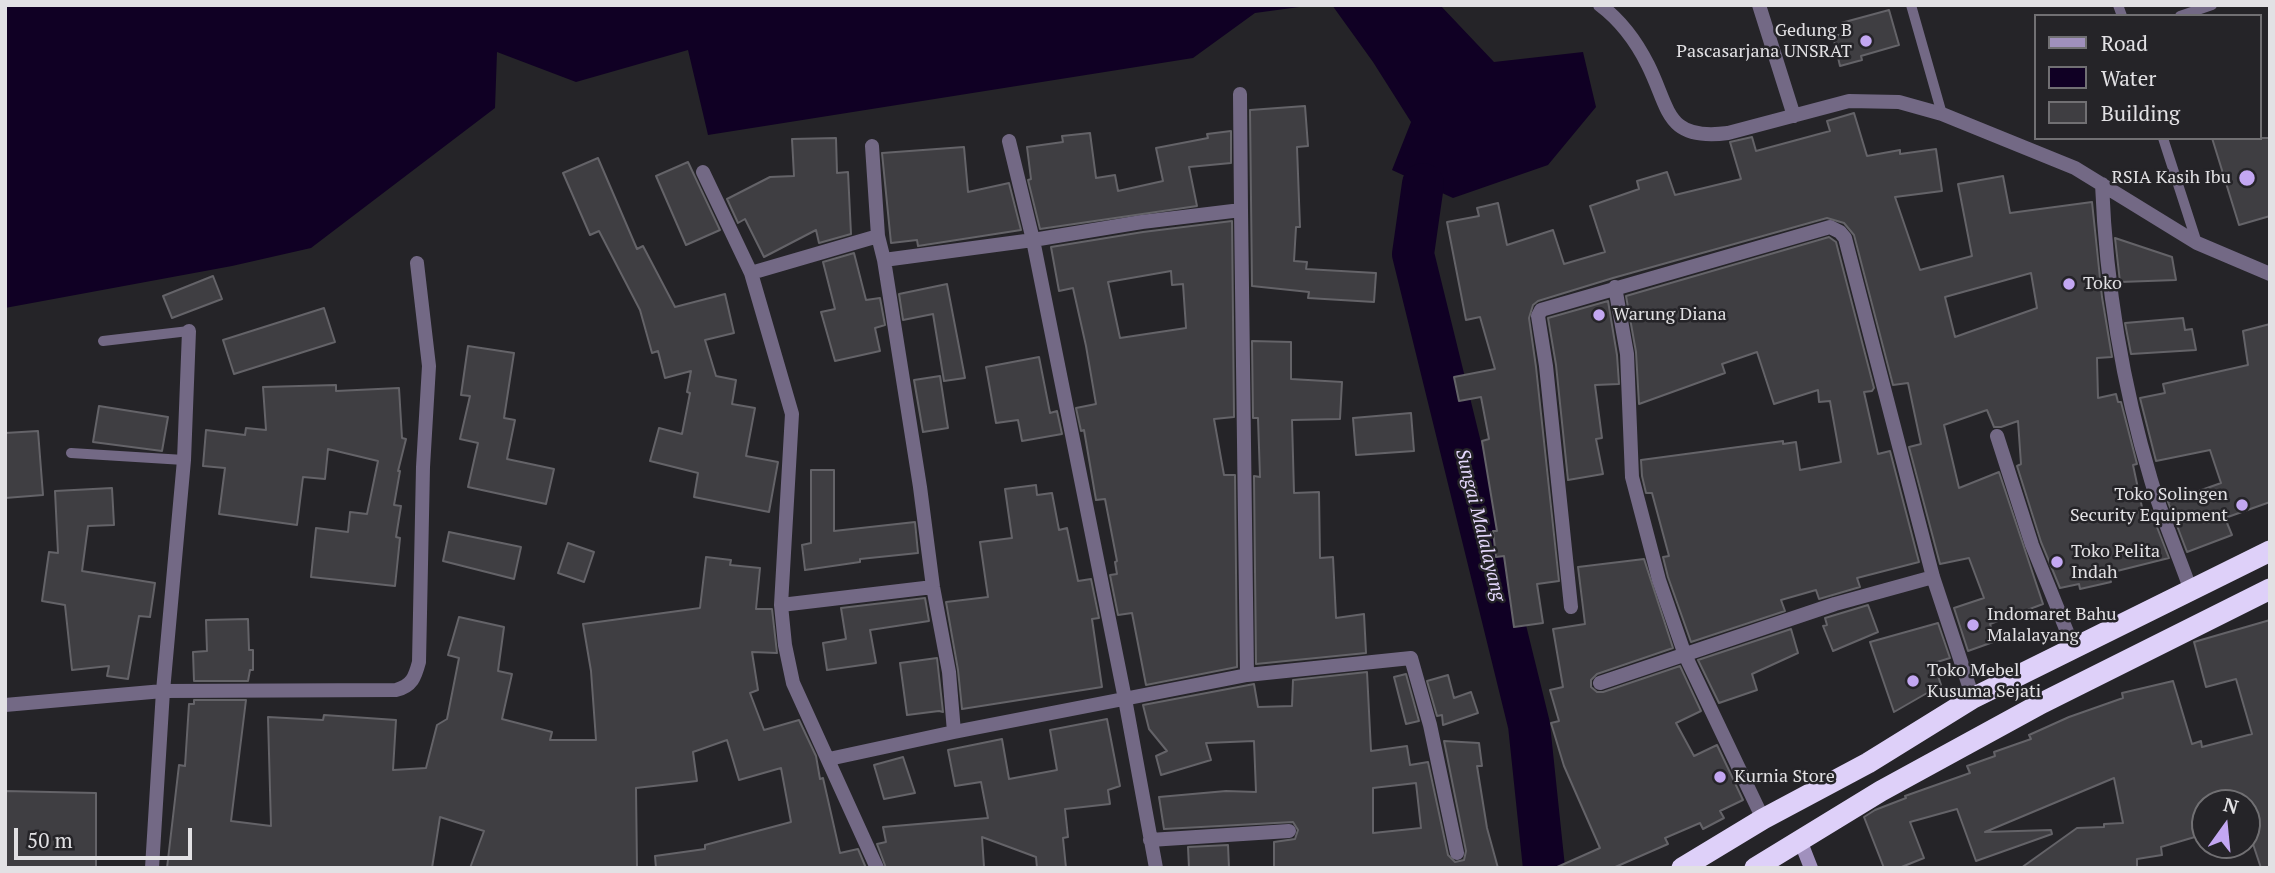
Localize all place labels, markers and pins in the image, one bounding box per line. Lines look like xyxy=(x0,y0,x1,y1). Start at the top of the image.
place label: Gedung B Pascasarjana UNSRAT xyxy=(1676,20,1852,62)
marker: Gedung B Pascasarjana UNSRAT xyxy=(1858,33,1874,49)
place label: RSIA Kasih Ibu xyxy=(2112,167,2231,189)
marker: RSIA Kasih Ibu xyxy=(2237,168,2257,188)
place label: Toko xyxy=(2083,273,2122,295)
marker: Toko xyxy=(2061,276,2077,292)
place label: Warung Diana xyxy=(1613,304,1727,326)
marker: Warung Diana xyxy=(1591,307,1607,323)
place label: Toko Solingen Security Equipment xyxy=(2070,484,2228,526)
marker: Toko Solingen Security Equipment xyxy=(2234,497,2250,513)
place label: Toko Pelita Indah xyxy=(2071,541,2160,584)
marker: Toko Pelita Indah xyxy=(2049,554,2065,570)
place label: Indomaret Bahu Malalayang xyxy=(1987,604,2117,646)
marker: Indomaret Bahu Malalayang xyxy=(1965,617,1981,633)
place label: Toko Mebel Kusuma Sejati xyxy=(1927,660,2041,702)
marker: Toko Mebel Kusuma Sejati xyxy=(1905,673,1921,689)
place label: Kurnia Store xyxy=(1734,766,1835,788)
marker: Kurnia Store xyxy=(1712,769,1728,785)

